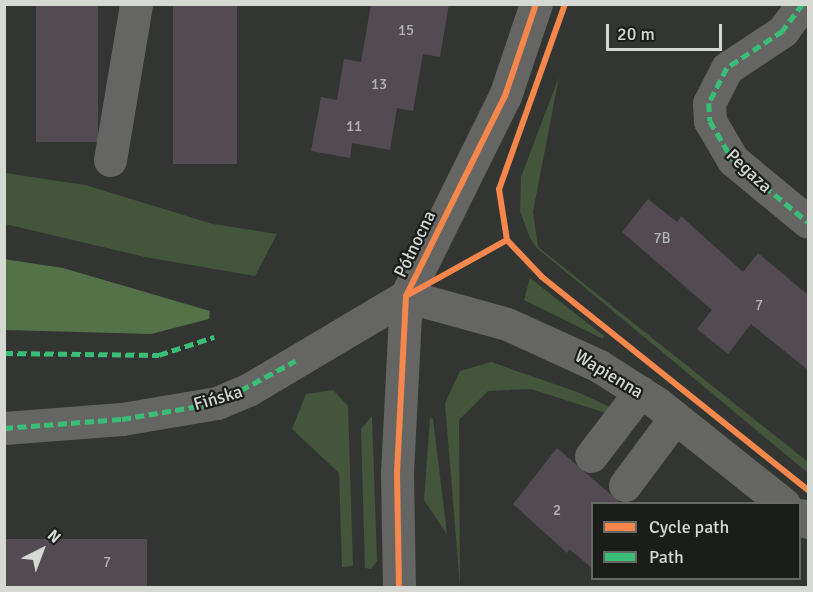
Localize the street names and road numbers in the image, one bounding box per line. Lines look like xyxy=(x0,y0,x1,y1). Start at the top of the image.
street label: Pegaza xyxy=(722,145,776,197)
street label: Północna xyxy=(390,207,440,281)
street label: Wapienna xyxy=(571,345,647,403)
street label: Fińska xyxy=(191,381,245,415)

